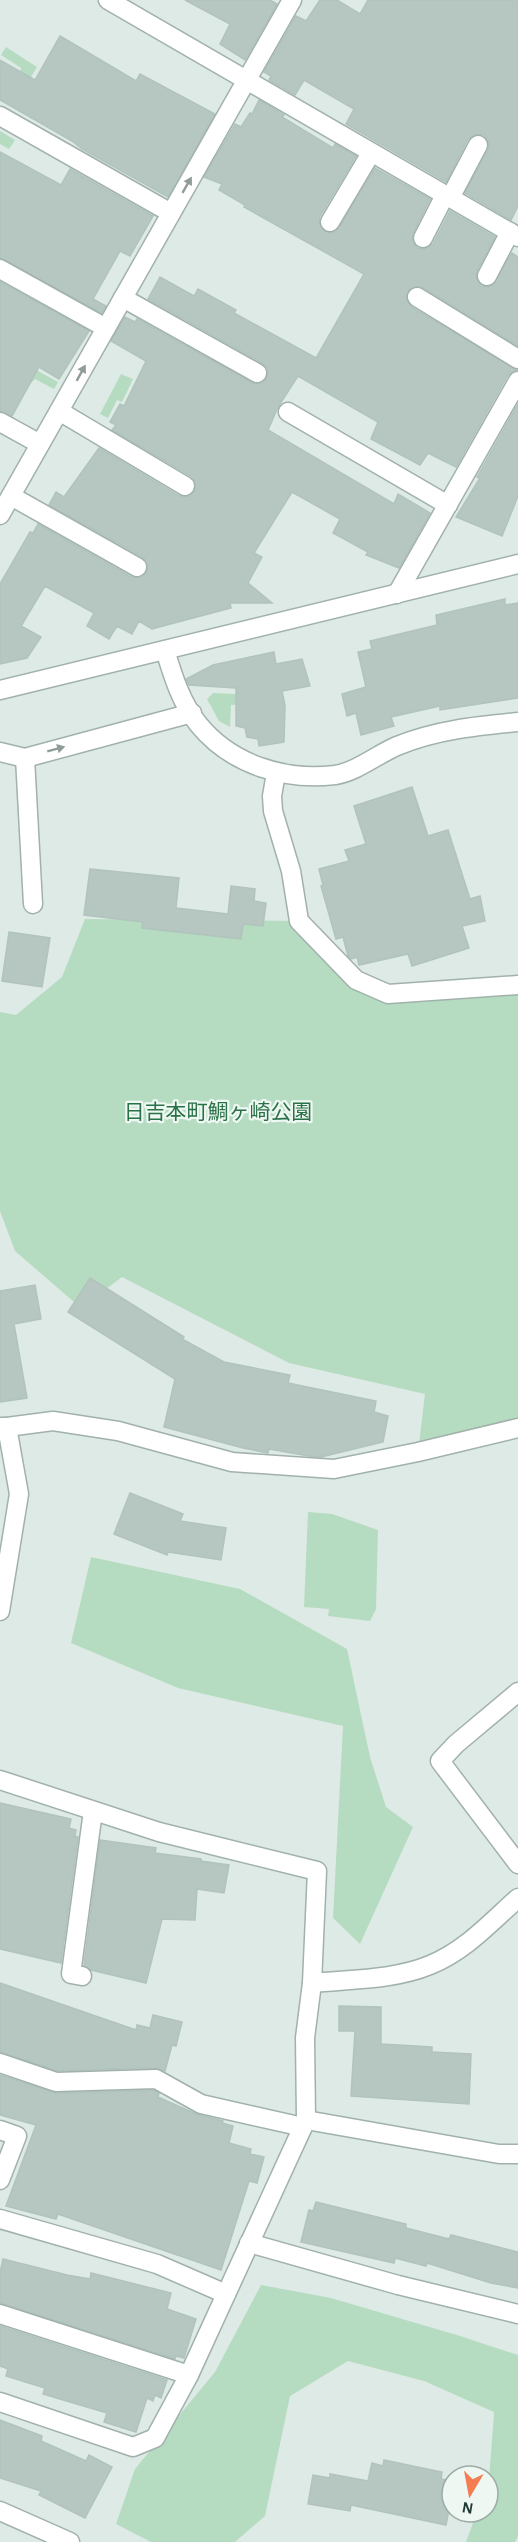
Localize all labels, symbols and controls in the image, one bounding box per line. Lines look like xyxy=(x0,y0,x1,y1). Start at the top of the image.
one-way arrow xyxy=(182,176,192,193)
one-way arrow xyxy=(75,365,86,381)
one-way arrow xyxy=(47,744,66,754)
park label: 日吉本町鯛ヶ崎公園 xyxy=(124,1101,313,1123)
north arrow xyxy=(440,2464,500,2524)
text: N xyxy=(461,2499,474,2517)

